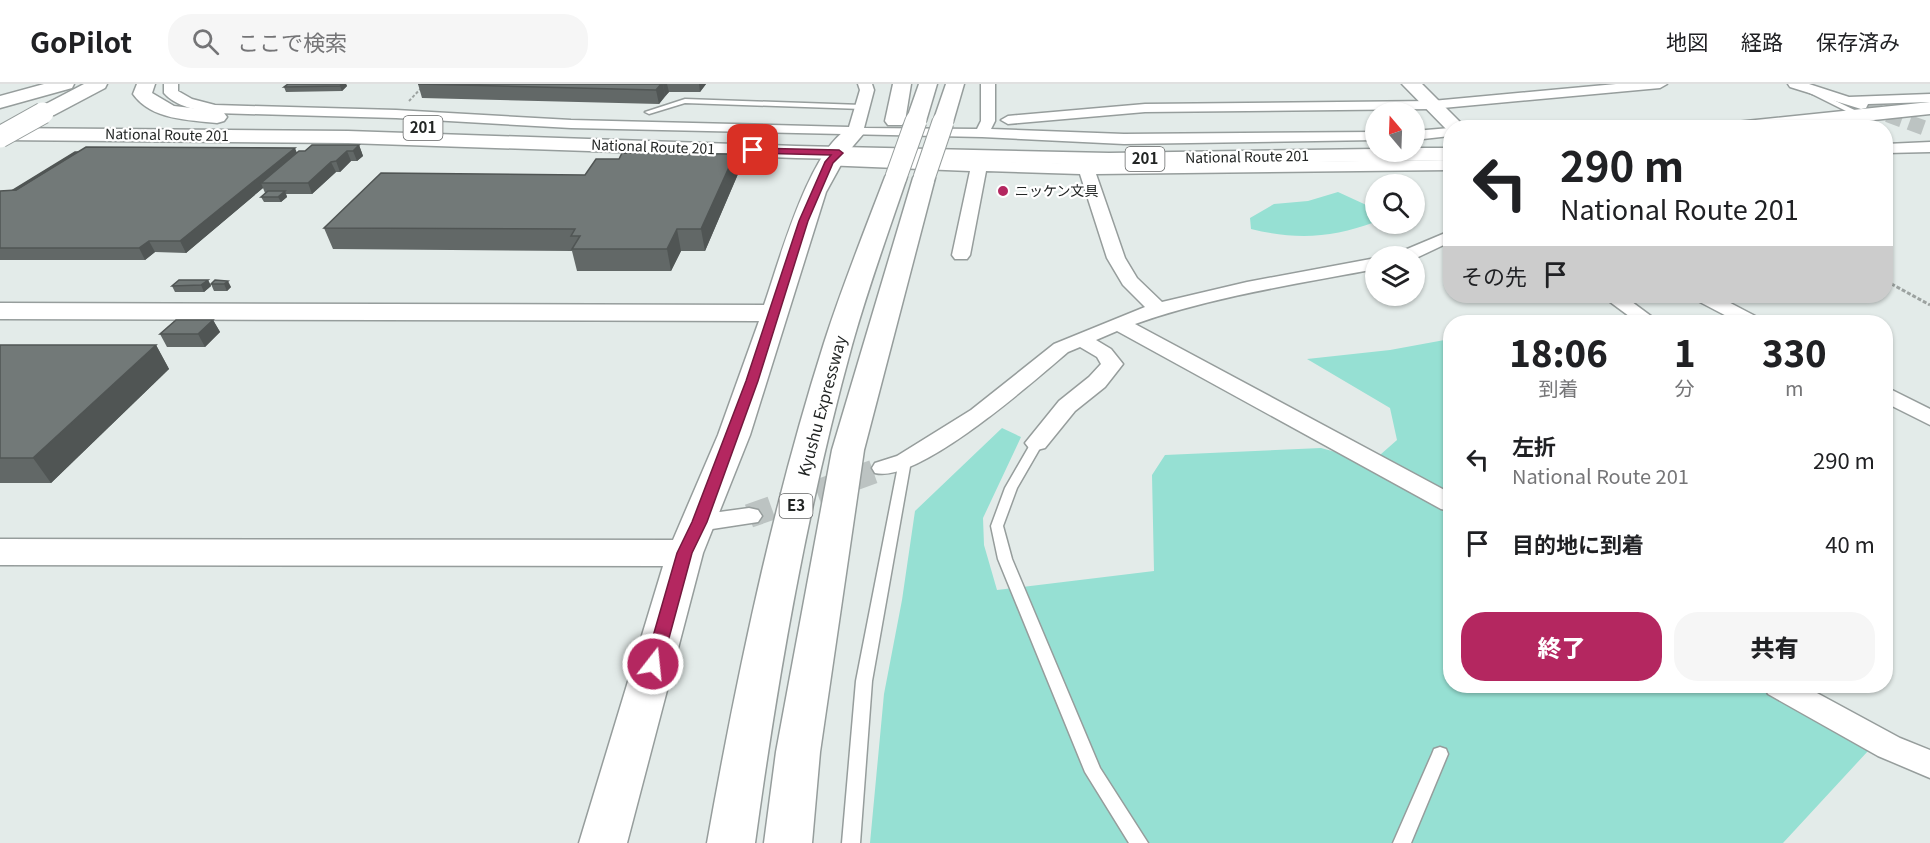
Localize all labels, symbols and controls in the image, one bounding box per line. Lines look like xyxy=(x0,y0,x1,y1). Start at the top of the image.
search box xyxy=(168,14,588,68)
text: GoPilot xyxy=(30,21,132,61)
icon: search xyxy=(189,25,222,58)
text: ここで検索 xyxy=(237,25,347,57)
text: 地図 xyxy=(1666,26,1708,56)
text: 経路 xyxy=(1741,26,1783,56)
text: 保存済み xyxy=(1816,26,1900,56)
north arrow xyxy=(1365,102,1425,162)
map controls xyxy=(1365,102,1425,306)
road number: 201 xyxy=(404,116,442,140)
street label: National Route 201 xyxy=(105,123,229,145)
pin xyxy=(727,124,778,175)
icon: arrive xyxy=(736,133,769,166)
text: 290 m xyxy=(1560,133,1684,194)
street label: National Route 201 xyxy=(591,134,715,158)
icon: left xyxy=(1461,144,1539,222)
street label: National Route 201 xyxy=(1185,145,1309,167)
road number: 201 xyxy=(1126,147,1164,171)
button: search xyxy=(1365,174,1425,234)
place label: ニッケン文具 xyxy=(1015,180,1099,200)
marker: ニッケン文具 xyxy=(996,184,1010,198)
text: National Route 201 xyxy=(1560,189,1799,228)
button: layers xyxy=(1365,246,1425,306)
icon: arrive xyxy=(1539,258,1572,291)
text: その先 xyxy=(1461,259,1527,291)
text: 18:06 xyxy=(1509,325,1608,377)
text: 1 xyxy=(1674,325,1696,377)
text: 330 xyxy=(1762,325,1827,377)
street label: Kyushu Expressway xyxy=(791,332,852,479)
text: 到着 xyxy=(1539,373,1579,402)
text: 分 xyxy=(1675,373,1695,402)
text: m xyxy=(1785,373,1804,402)
text: 左折 xyxy=(1512,429,1556,461)
icon: left xyxy=(1461,443,1494,476)
text: 290 m xyxy=(1813,443,1875,475)
text: National Route 201 xyxy=(1512,461,1689,490)
road number: E3 xyxy=(780,494,812,518)
icon: arrive xyxy=(1461,527,1494,560)
text: 目的地に到着 xyxy=(1512,527,1644,559)
text: 40 m xyxy=(1825,527,1875,559)
button: 終了 xyxy=(1461,612,1662,681)
button: 共有 xyxy=(1674,612,1875,681)
position arrow xyxy=(621,632,685,696)

